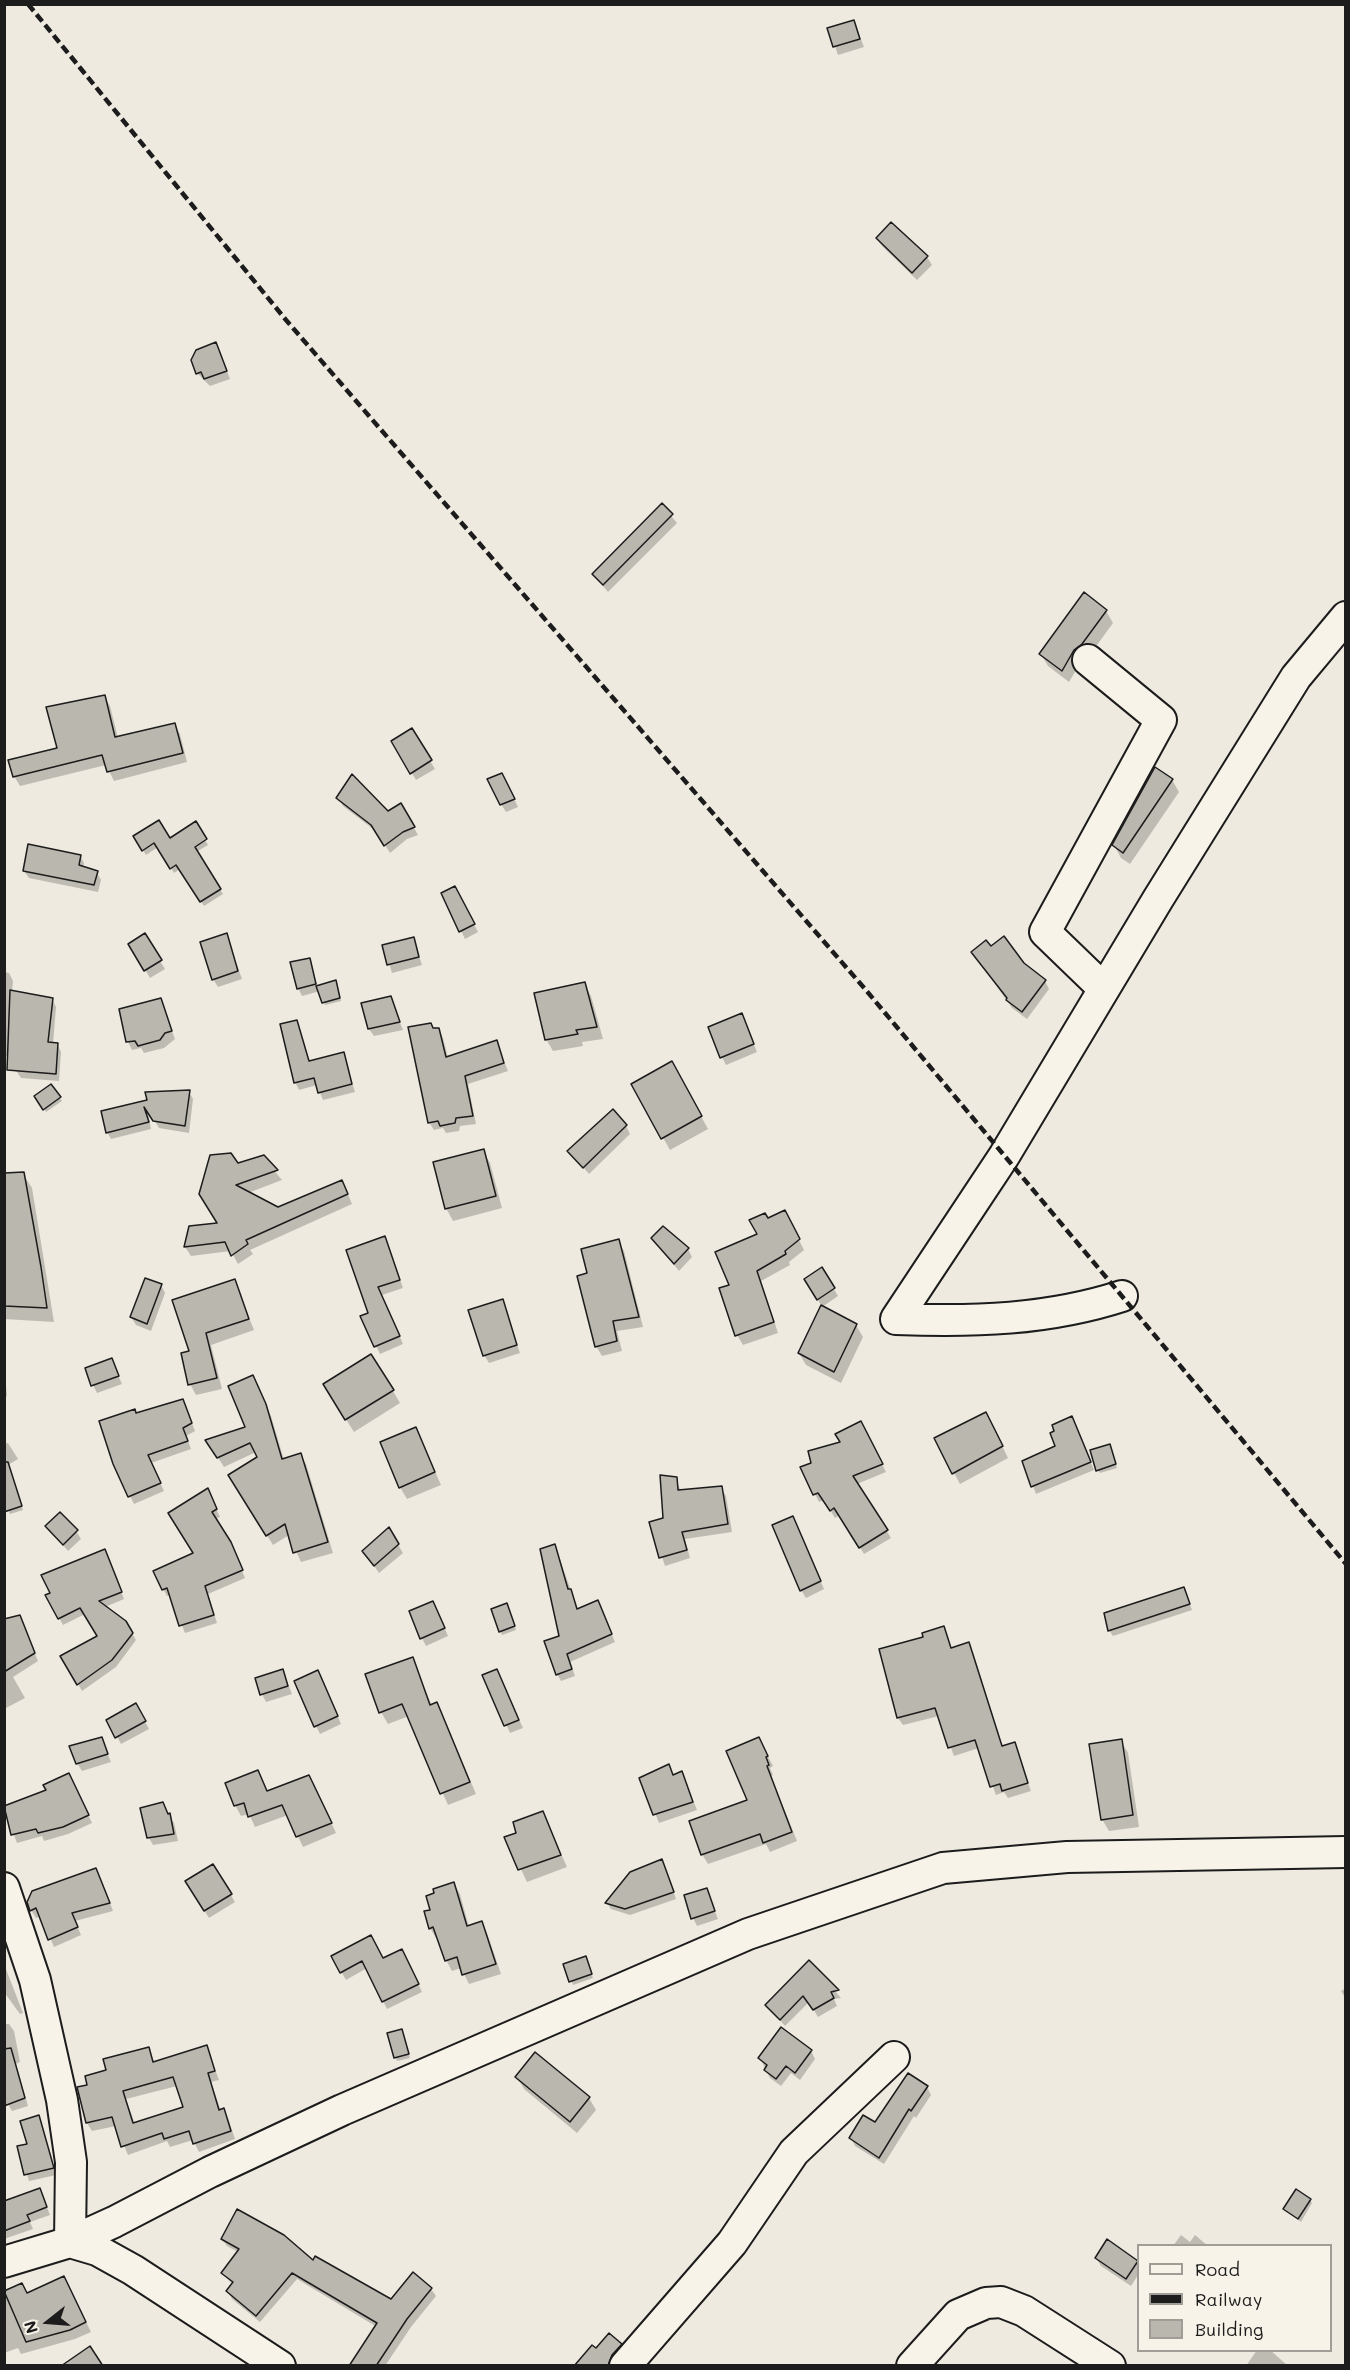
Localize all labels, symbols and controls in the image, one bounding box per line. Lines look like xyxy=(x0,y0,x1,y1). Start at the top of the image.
legend xyxy=(1137,2244,1332,2352)
text: Road xyxy=(1195,2257,1240,2281)
text: Railway xyxy=(1195,2287,1262,2311)
north arrow xyxy=(18,2292,78,2352)
text: Building xyxy=(1195,2317,1263,2341)
text: N xyxy=(18,2319,42,2336)

